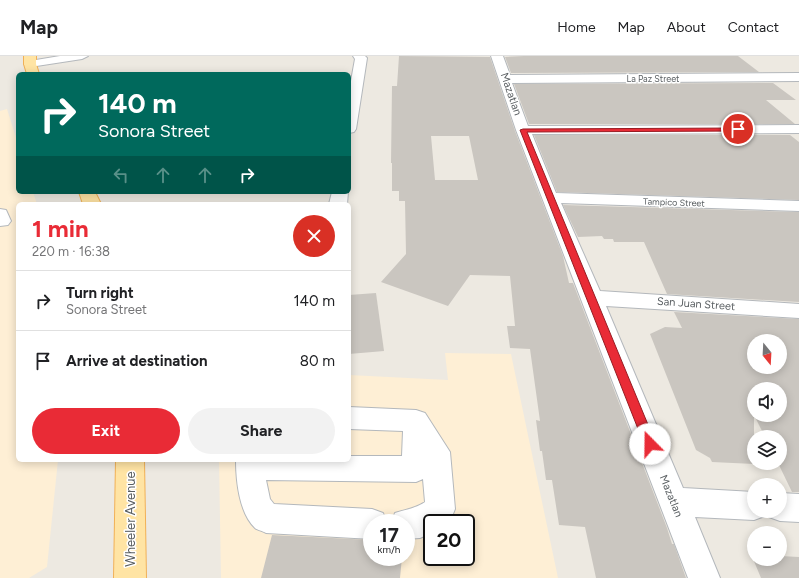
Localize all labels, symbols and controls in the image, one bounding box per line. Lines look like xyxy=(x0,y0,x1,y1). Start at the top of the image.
text: Map xyxy=(20,16,58,39)
text: Home xyxy=(557,19,596,36)
text: Map xyxy=(618,19,645,36)
text: About xyxy=(667,19,706,36)
text: Contact xyxy=(728,19,779,36)
street label: Mazatlan xyxy=(498,71,524,117)
street label: La Paz Street xyxy=(626,73,680,84)
text: 140 m xyxy=(98,86,177,120)
icon: right xyxy=(32,88,84,140)
pin xyxy=(721,112,755,146)
icon: arrive xyxy=(727,118,749,140)
text: Sonora Street xyxy=(98,120,210,142)
icon: left xyxy=(110,164,132,186)
icon: ahead xyxy=(152,164,174,186)
icon: ahead xyxy=(194,164,216,186)
icon: right xyxy=(236,164,258,186)
street label: Tampico Street xyxy=(643,195,706,209)
text: 1 min xyxy=(32,214,89,243)
button: close xyxy=(293,215,335,257)
text: 220 m · 16:38 xyxy=(32,244,110,259)
text: Turn right xyxy=(66,284,134,302)
icon: right xyxy=(32,290,54,312)
text: 140 m xyxy=(293,292,335,310)
street label: San Juan Street xyxy=(656,295,736,313)
text: Sonora Street xyxy=(66,302,147,317)
north arrow xyxy=(747,334,787,374)
map controls xyxy=(747,334,787,566)
icon: arrive xyxy=(32,350,54,372)
text: Arrive at destination xyxy=(66,352,207,370)
text: 80 m xyxy=(300,352,335,370)
button: sound xyxy=(747,382,787,422)
button: Exit xyxy=(32,408,180,454)
button: Share xyxy=(188,408,335,454)
position arrow xyxy=(629,423,671,465)
button: layers xyxy=(747,430,787,470)
street label: Wheeler Avenue xyxy=(123,471,138,567)
street label: Mazatlan xyxy=(657,473,685,519)
button: + xyxy=(747,478,787,518)
speed limit sign: 20 xyxy=(423,514,475,566)
text: 17 xyxy=(379,523,399,547)
button: − xyxy=(747,526,787,566)
text: km/h xyxy=(378,543,400,556)

